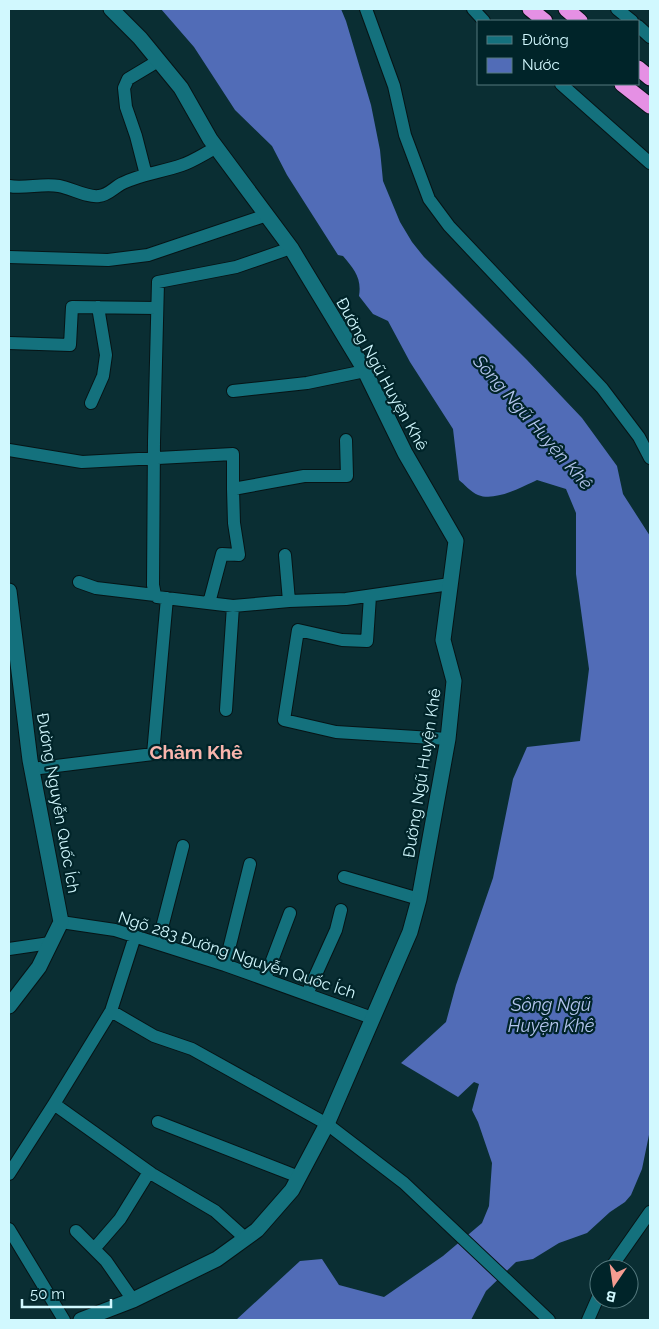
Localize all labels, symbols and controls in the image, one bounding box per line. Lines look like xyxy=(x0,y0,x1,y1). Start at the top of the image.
legend xyxy=(477,20,639,85)
text: Đường xyxy=(522,31,569,49)
text: Nước xyxy=(522,56,560,74)
street label: Đường Ngũ Huyện Khê xyxy=(332,294,432,454)
water label: Sông Ngũ Huyện Khê xyxy=(468,350,597,494)
street label: Đường Ngũ Huyện Khê xyxy=(399,687,445,859)
street label: Đường Nguyễn Quốc Ích xyxy=(33,711,84,895)
district label: Châm Khê xyxy=(149,741,243,763)
street label: Ngõ 283 Đường Nguyễn Quốc Ích xyxy=(116,907,359,1003)
water label: Sông Ngũ Huyện Khê xyxy=(508,994,595,1036)
north arrow xyxy=(589,1259,639,1309)
scale bar xyxy=(22,1276,111,1308)
text: 50 m xyxy=(30,1285,65,1303)
text: B xyxy=(604,1288,618,1306)

